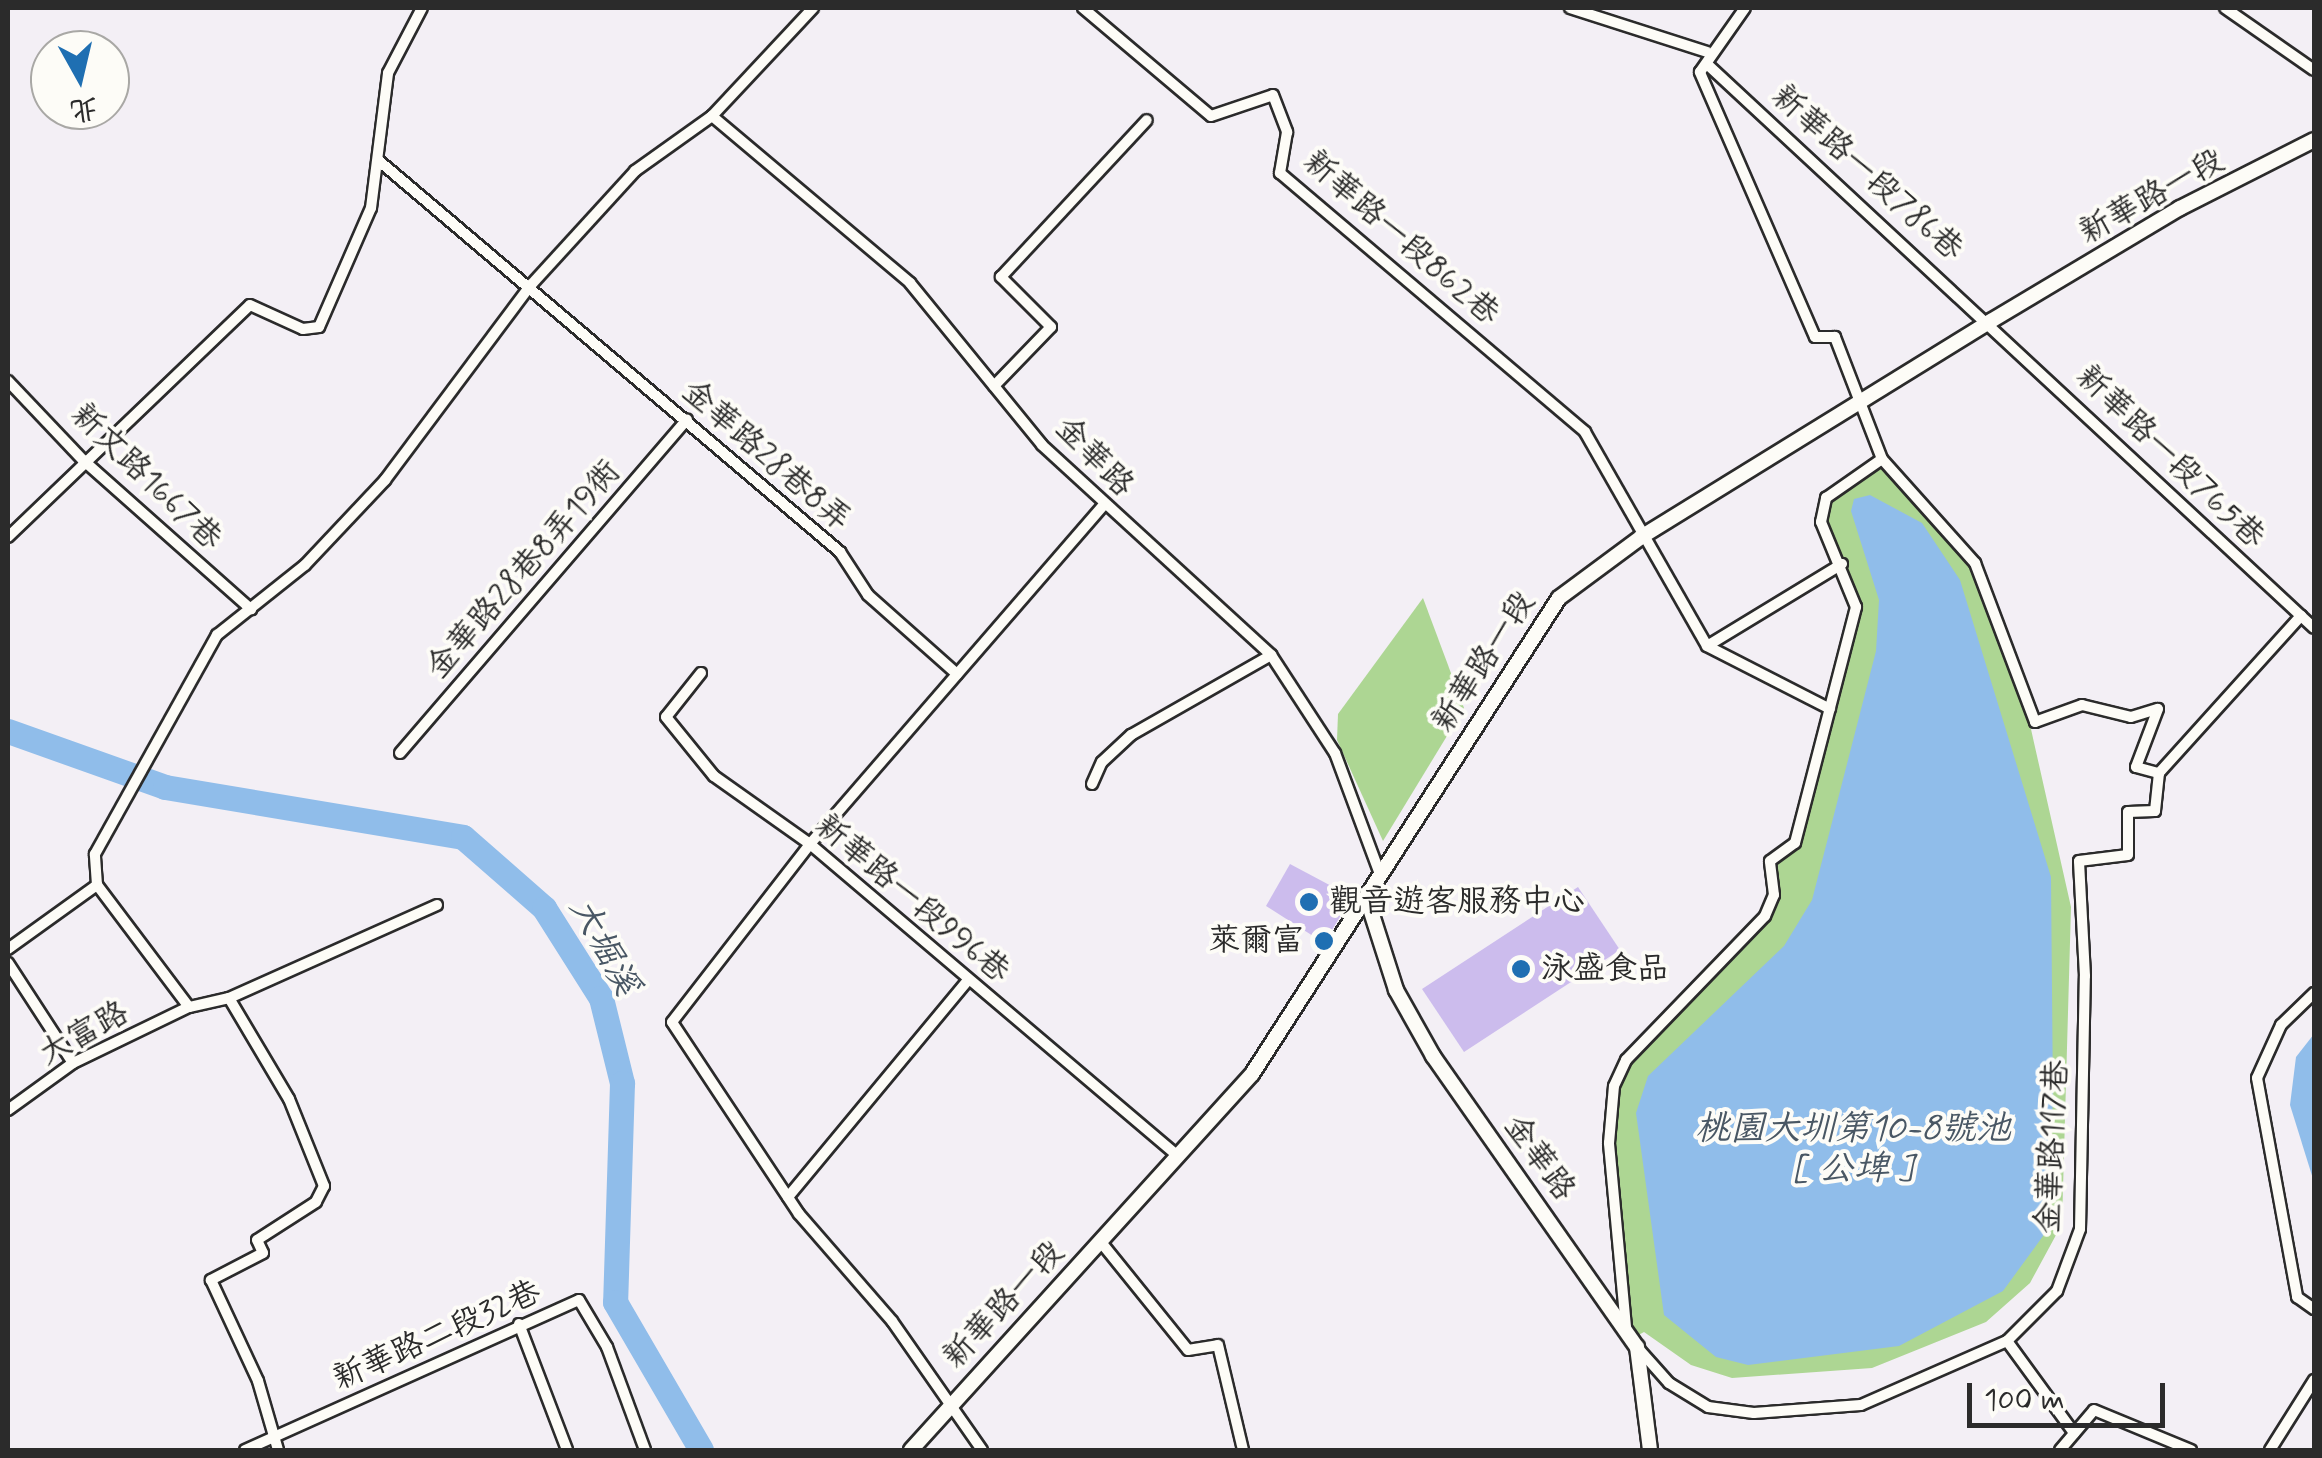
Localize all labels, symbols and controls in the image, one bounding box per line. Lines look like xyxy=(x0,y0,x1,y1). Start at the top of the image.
north arrow xyxy=(30,30,130,130)
street label: 新華路一段786巷 xyxy=(1763,77,1971,269)
text: 北 xyxy=(68,88,100,128)
street label: 新華路一段 xyxy=(2073,141,2231,253)
street label: 新華路一段862巷 xyxy=(1295,143,1507,333)
street label: 新華路一段765巷 xyxy=(2068,357,2272,557)
street label: 金華路28巷8弄 xyxy=(674,372,858,540)
street label: 新文路1667巷 xyxy=(63,396,229,558)
street label: 金華路 xyxy=(1047,409,1141,505)
street label: 金華路28巷8弄19衖 xyxy=(419,453,629,687)
street label: 新華路一段 xyxy=(1424,584,1544,740)
street label: 新華路一段996巷 xyxy=(807,807,1017,991)
place label: 觀音遊客服務中心 xyxy=(1329,883,1585,921)
water label: 大堀溪 xyxy=(560,891,648,1003)
marker: 觀音遊客服務中心 xyxy=(1298,891,1320,913)
place label: 萊爾富 xyxy=(1208,922,1304,960)
marker: 萊爾富 xyxy=(1313,930,1335,952)
place label: 泳盛食品 xyxy=(1541,950,1669,988)
marker: 泳盛食品 xyxy=(1510,958,1532,980)
street label: 大富路 xyxy=(33,994,135,1074)
street label: 金華路117巷 xyxy=(2029,1059,2077,1235)
street label: 金華路 xyxy=(1495,1108,1583,1208)
water label: 桃園大圳第10-8號池 [ 公埤 ] xyxy=(1695,1108,2011,1190)
street label: 新華路一段 xyxy=(935,1233,1073,1377)
street label: 新華路二段32巷 xyxy=(327,1273,547,1399)
scale bar xyxy=(1972,1363,2170,1425)
text: 100 m xyxy=(1984,1381,2065,1420)

